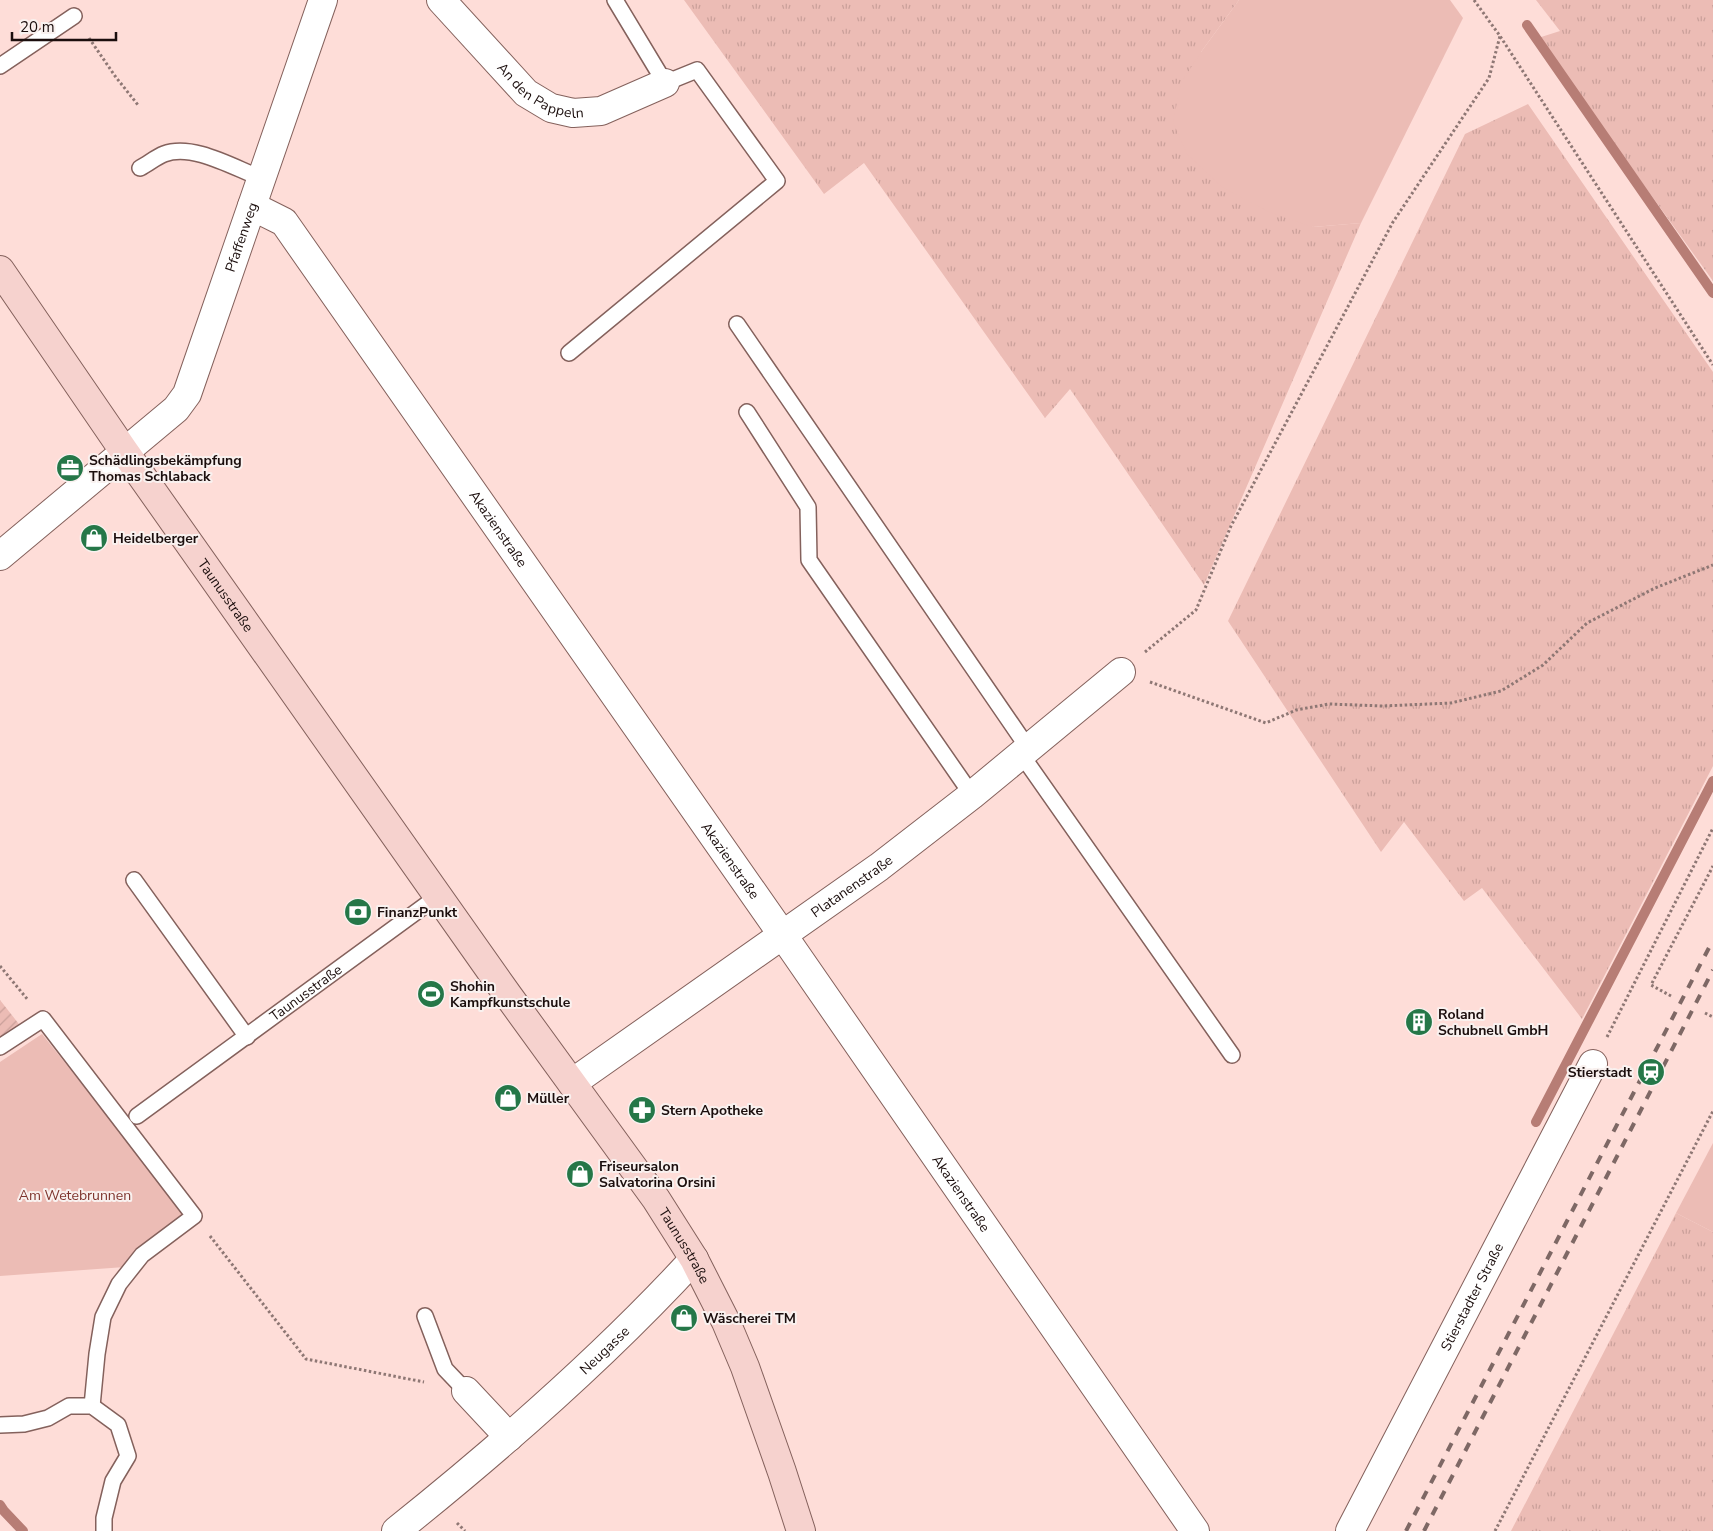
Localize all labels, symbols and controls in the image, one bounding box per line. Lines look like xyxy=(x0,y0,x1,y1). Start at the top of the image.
scale bar xyxy=(12,10,116,42)
text: 20 m xyxy=(20,17,55,37)
street label: An den Pappeln xyxy=(493,59,584,123)
street label: Pfaffenweg xyxy=(221,200,262,275)
place label: Schädlingsbekämpfung Thomas Schlaback xyxy=(89,451,242,486)
office icon: Schädlingsbekämpfung Thomas Schlaback xyxy=(55,453,85,483)
street label: Akazienstraße xyxy=(465,487,532,571)
shop icon: Heidelberger xyxy=(79,523,109,553)
place label: Heidelberger xyxy=(113,529,199,548)
street label: Taunusstraße xyxy=(193,555,258,636)
street label: Akazienstraße xyxy=(697,819,764,903)
street label: Platanenstraße xyxy=(807,851,897,922)
bank icon: FinanzPunkt xyxy=(343,897,373,927)
place label: FinanzPunkt xyxy=(377,903,458,922)
street label: Taunusstraße xyxy=(266,960,346,1026)
place label: Shohin Kampfkunstschule xyxy=(450,977,571,1012)
sports icon: Shohin Kampfkunstschule xyxy=(416,979,446,1009)
place label: Roland Schubnell GmbH xyxy=(1438,1005,1548,1040)
building icon: Roland Schubnell GmbH xyxy=(1404,1007,1434,1037)
station icon: Stierstadt xyxy=(1636,1057,1666,1087)
place label: Stierstadt xyxy=(1568,1063,1633,1082)
shop icon: Müller xyxy=(493,1083,523,1113)
place label: Müller xyxy=(527,1089,570,1108)
pharmacy icon: Stern Apotheke xyxy=(627,1095,657,1125)
place label: Stern Apotheke xyxy=(661,1101,763,1120)
street label: Akazienstraße xyxy=(928,1151,994,1236)
place label: Friseursalon Salvatorina Orsini xyxy=(599,1157,715,1192)
shop icon: Friseursalon Salvatorina Orsini xyxy=(565,1159,595,1189)
park label: Am Wetebrunnen xyxy=(19,1186,131,1205)
street label: Taunusstraße xyxy=(654,1204,714,1287)
street label: Stierstadter Straße xyxy=(1436,1240,1508,1354)
shop icon: Wäscherei TM xyxy=(669,1303,699,1333)
place label: Wäscherei TM xyxy=(703,1309,796,1328)
street label: Neugasse xyxy=(576,1322,634,1379)

